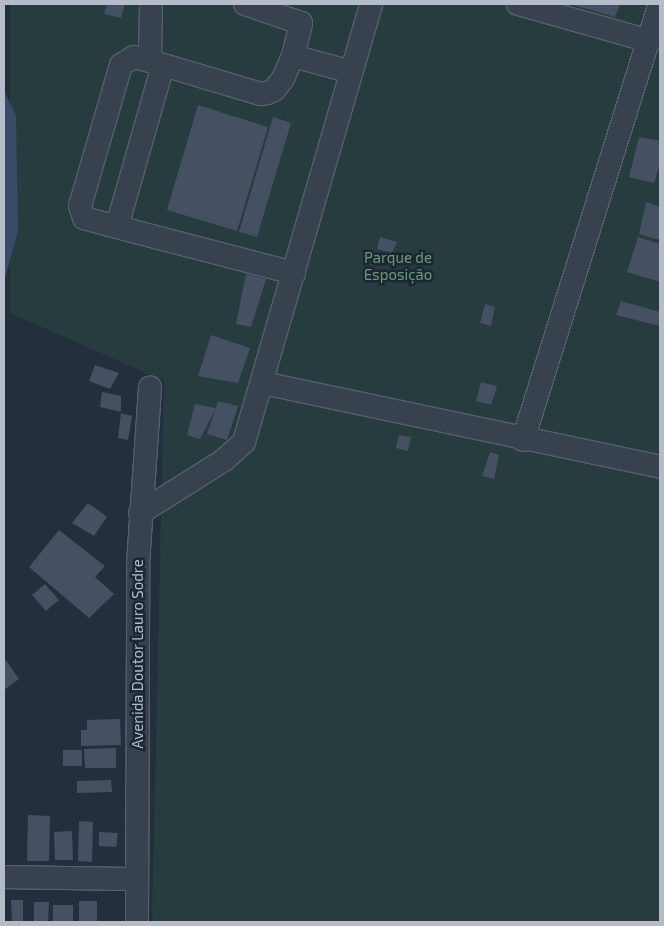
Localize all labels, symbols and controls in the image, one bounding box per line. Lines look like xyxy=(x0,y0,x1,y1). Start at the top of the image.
park label: Parque de Esposição xyxy=(364,248,432,283)
street label: Avenida Doutor Lauro Sodre xyxy=(129,559,147,749)

